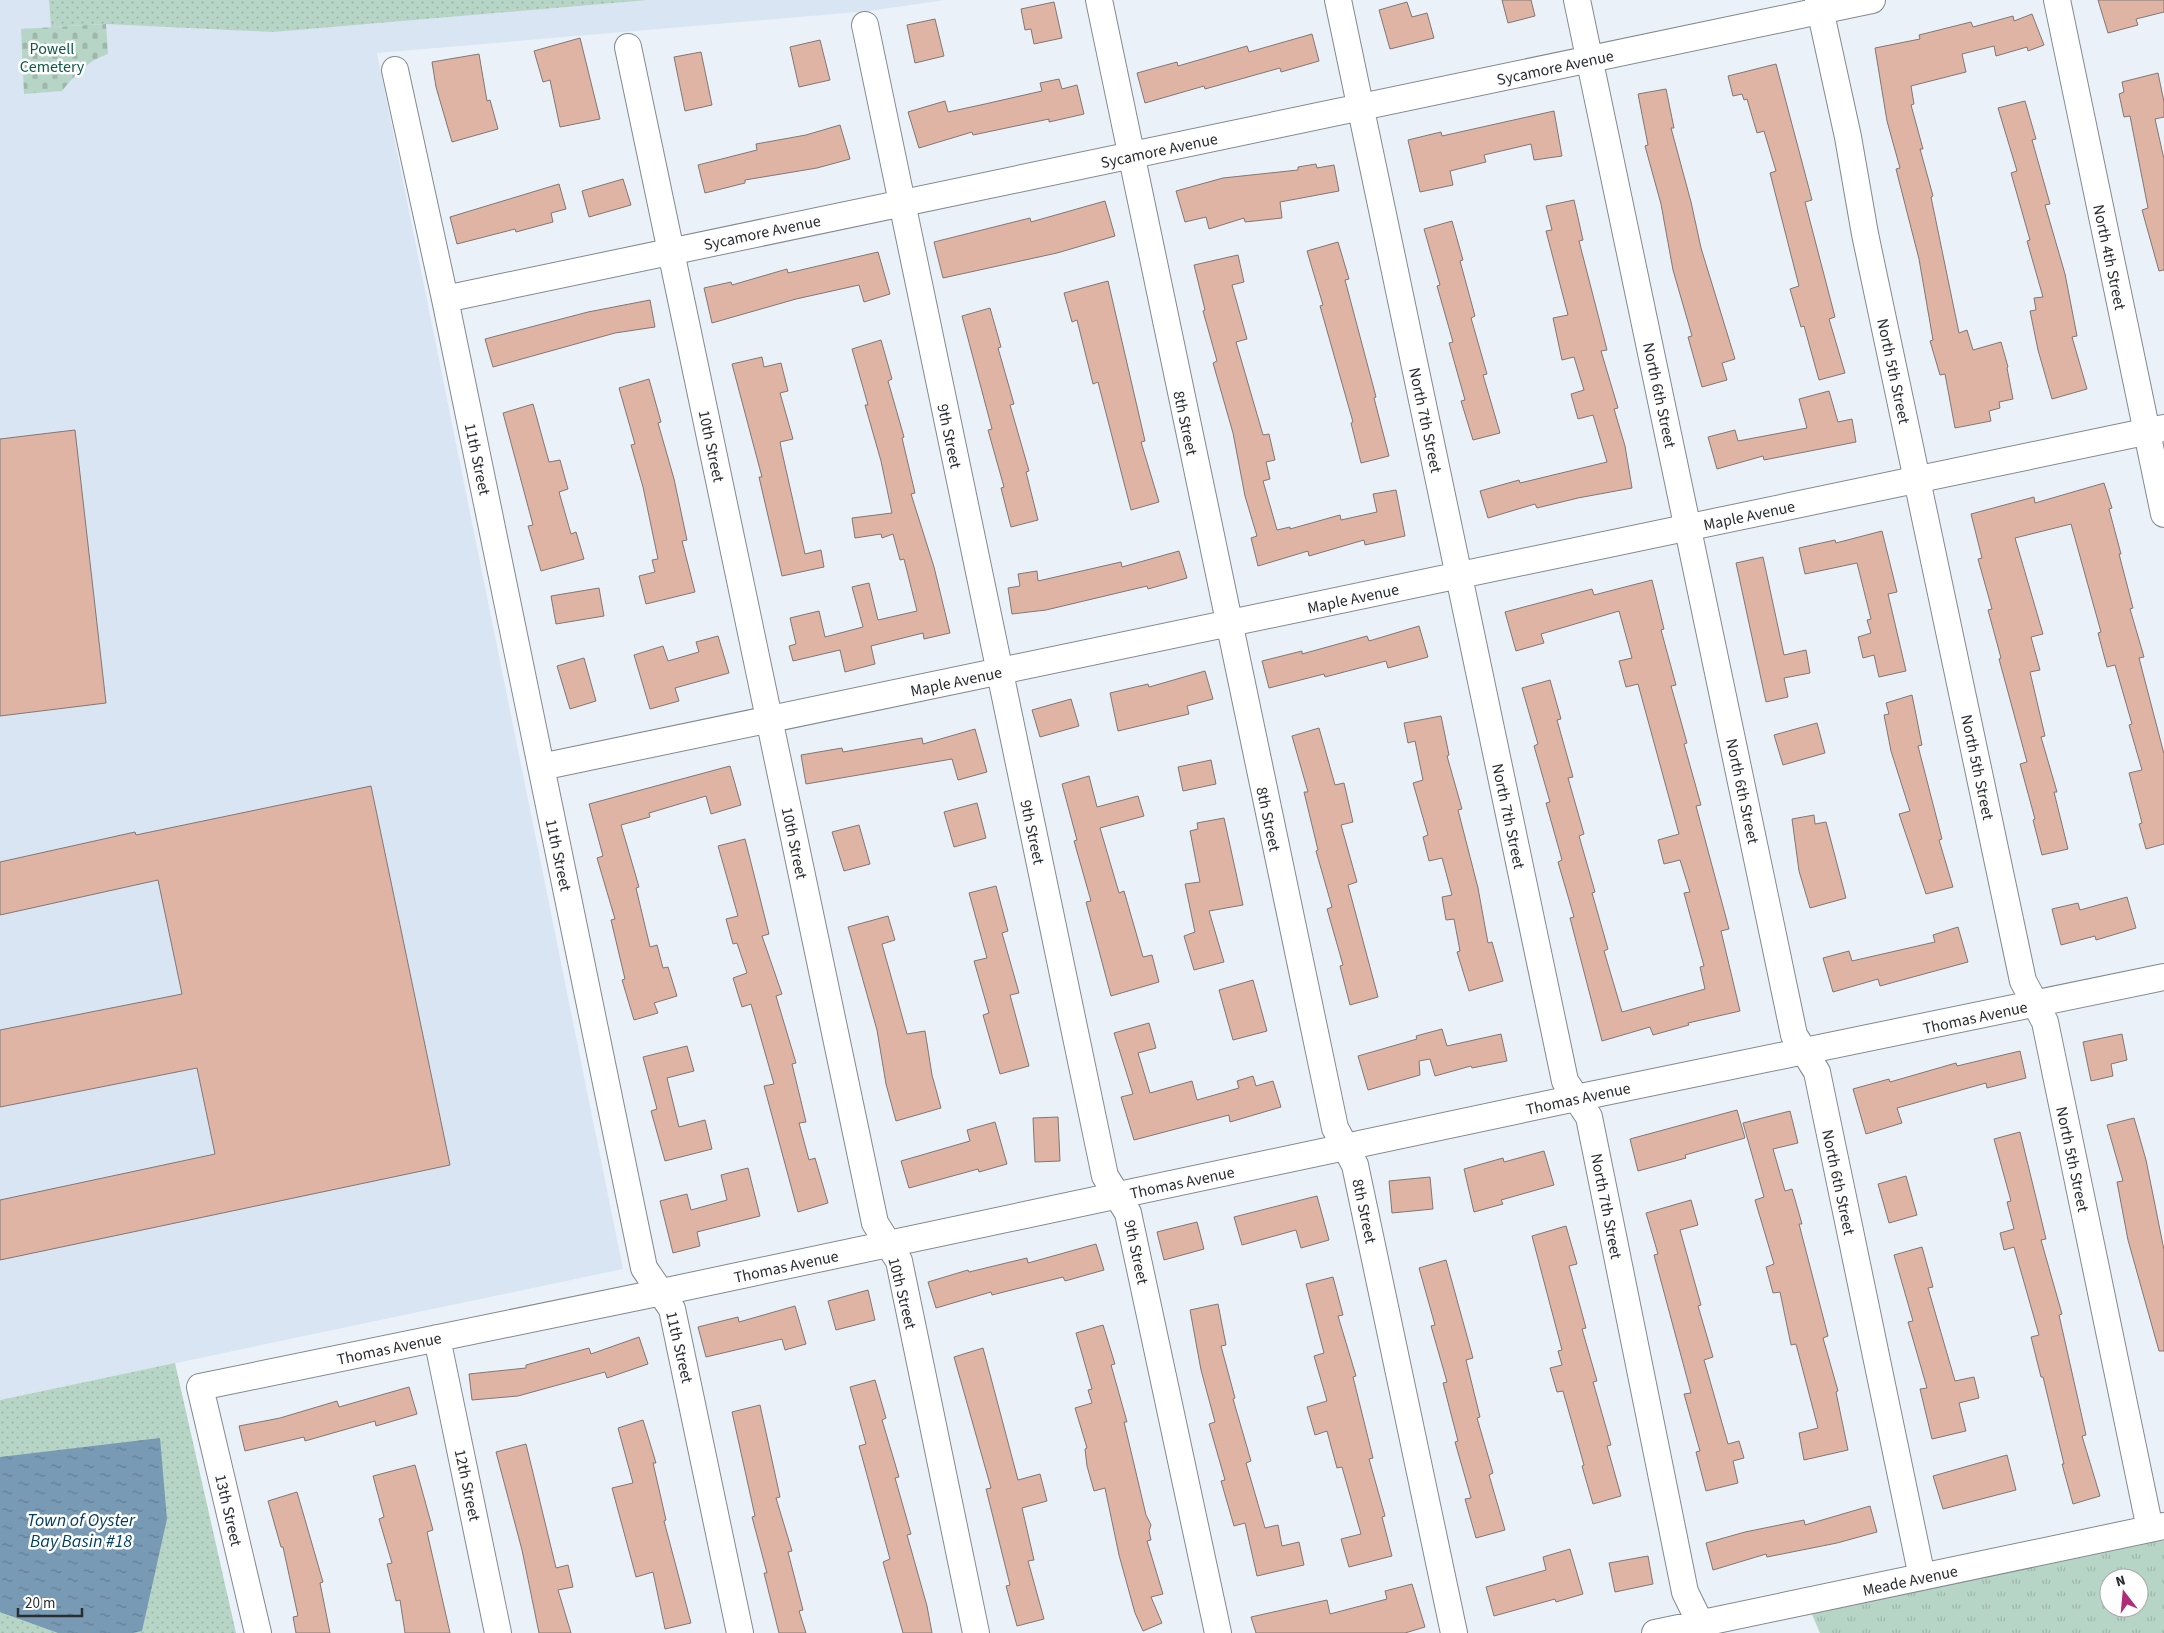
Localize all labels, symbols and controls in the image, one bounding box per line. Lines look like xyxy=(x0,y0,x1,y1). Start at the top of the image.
park label: Powell Cemetery xyxy=(20,38,85,78)
street label: Sycamore Avenue xyxy=(1495,45,1616,91)
street label: Sycamore Avenue xyxy=(1099,128,1220,174)
street label: North 4th Street xyxy=(2087,202,2131,313)
street label: Sycamore Avenue xyxy=(702,210,823,256)
street label: North 5th Street xyxy=(1871,316,1915,427)
street label: North 6th Street xyxy=(1637,340,1681,451)
street label: North 7th Street xyxy=(1403,365,1447,476)
street label: 8th Street xyxy=(1167,389,1203,458)
street label: 9th Street xyxy=(931,402,967,471)
street label: 10th Street xyxy=(693,408,730,485)
street label: 11th Street xyxy=(459,421,496,498)
street label: Maple Avenue xyxy=(1701,496,1797,536)
street label: Maple Avenue xyxy=(1305,579,1401,619)
street label: Maple Avenue xyxy=(908,662,1004,702)
street label: North 5th Street xyxy=(1955,712,1999,823)
street label: North 6th Street xyxy=(1720,736,1764,847)
street label: North 7th Street xyxy=(1486,761,1530,872)
street label: 8th Street xyxy=(1250,785,1286,854)
street label: 9th Street xyxy=(1014,798,1050,867)
street label: 10th Street xyxy=(776,805,813,882)
street label: 11th Street xyxy=(540,817,577,894)
street label: Thomas Avenue xyxy=(1921,996,2030,1040)
street label: Thomas Avenue xyxy=(1524,1077,1633,1121)
street label: North 5th Street xyxy=(2050,1104,2094,1215)
street label: North 6th Street xyxy=(1816,1127,1860,1238)
street label: North 7th Street xyxy=(1585,1151,1627,1261)
street label: Thomas Avenue xyxy=(1128,1161,1237,1205)
street label: 8th Street xyxy=(1346,1177,1382,1246)
street label: 9th Street xyxy=(1118,1218,1154,1287)
street label: Thomas Avenue xyxy=(732,1245,841,1289)
street label: 10th Street xyxy=(882,1255,922,1332)
street label: 11th Street xyxy=(660,1309,698,1386)
street label: Thomas Avenue xyxy=(335,1327,444,1371)
street label: 12th Street xyxy=(449,1447,486,1524)
street label: 13th Street xyxy=(209,1472,247,1549)
water label: Town of Oyster Bay Basin #18 xyxy=(27,1508,136,1554)
street label: Meade Avenue xyxy=(1861,1560,1960,1602)
north arrow xyxy=(2099,1568,2149,1618)
text: N xyxy=(2113,1571,2128,1592)
scale bar xyxy=(18,1586,81,1618)
text: 20 m xyxy=(25,1593,55,1614)

